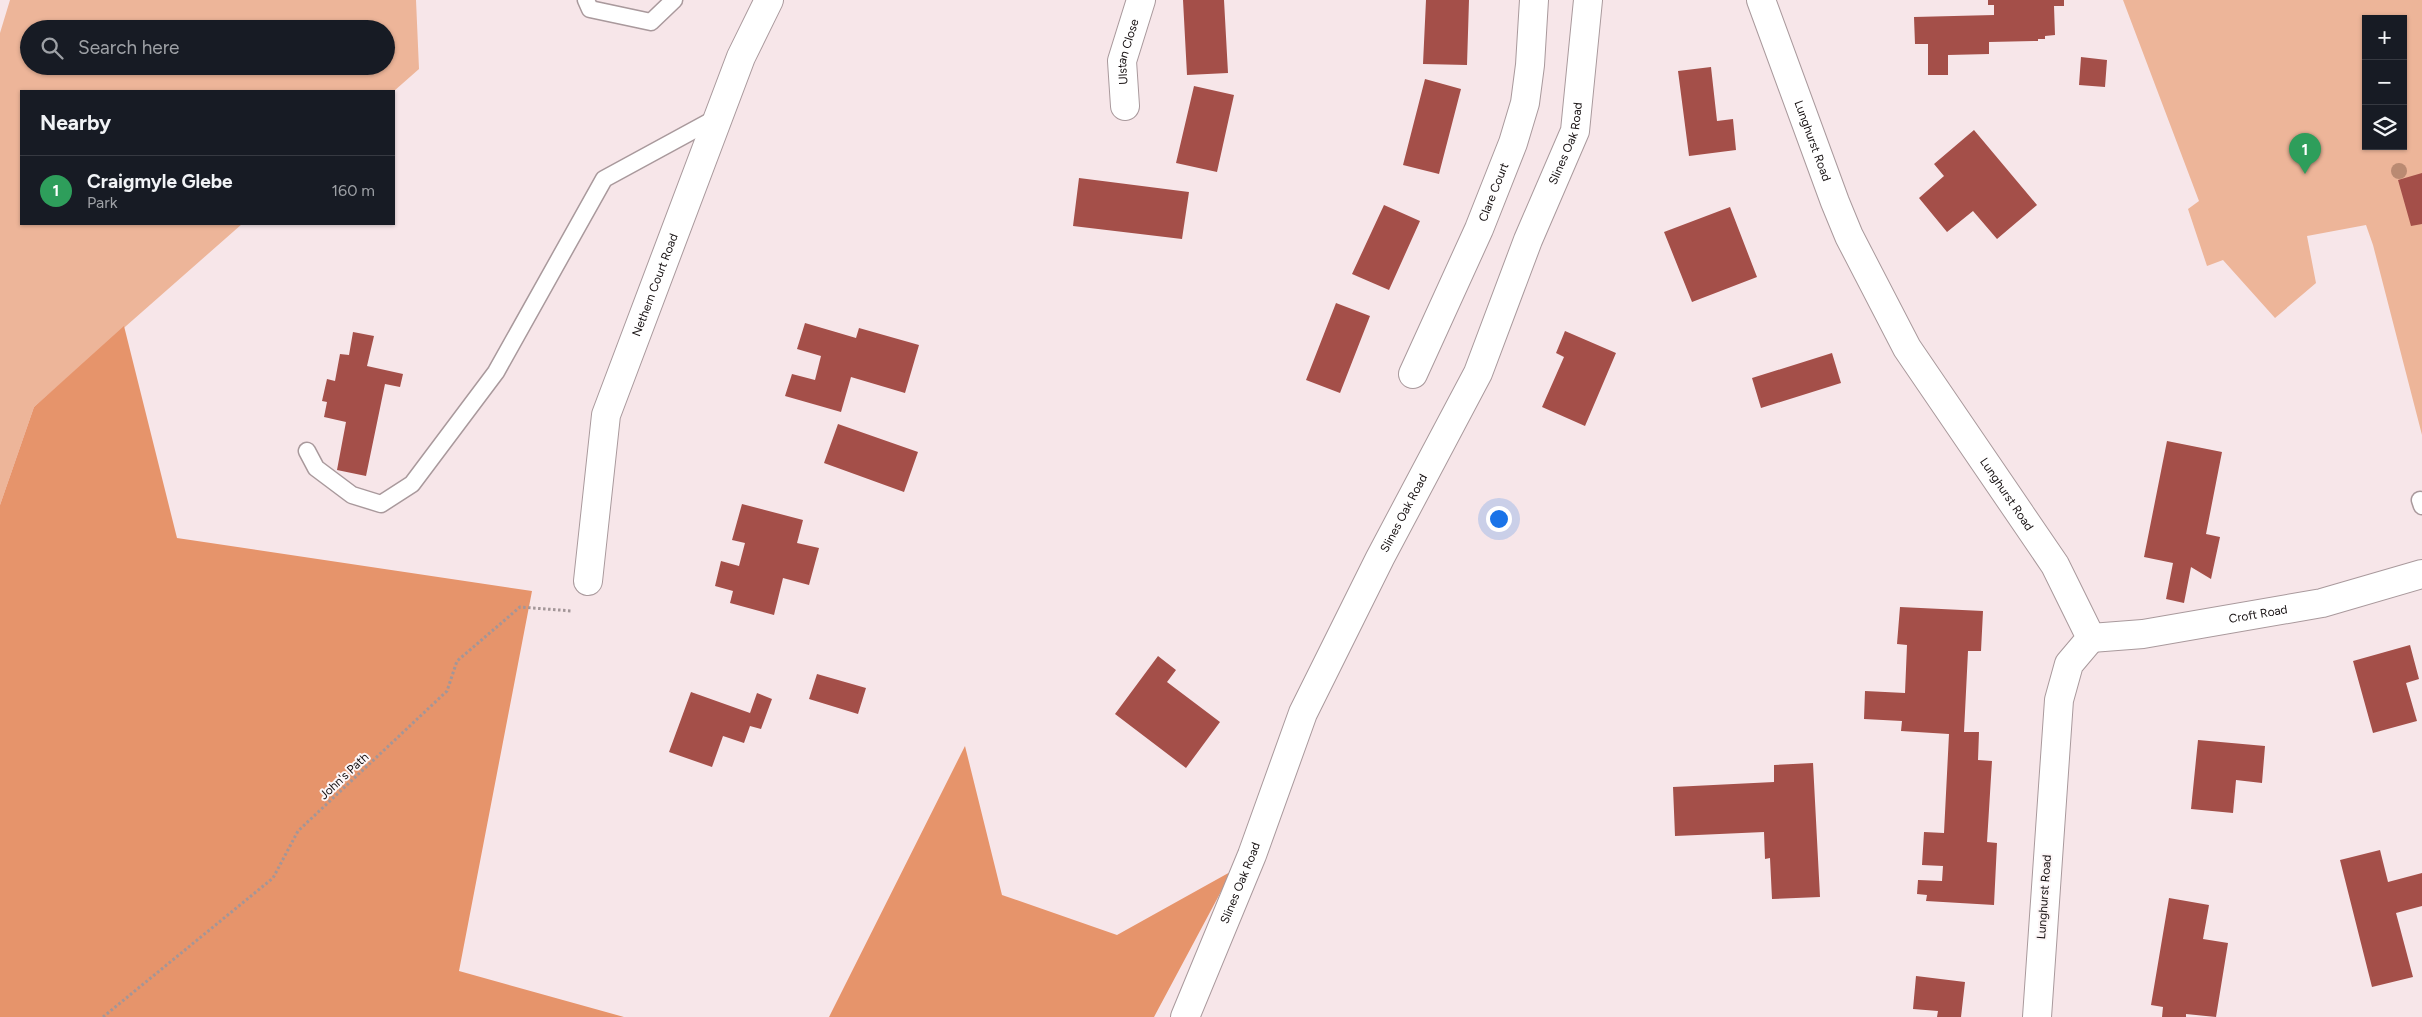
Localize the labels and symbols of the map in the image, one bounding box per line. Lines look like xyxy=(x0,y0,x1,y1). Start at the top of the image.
street label: Ulstan Close xyxy=(1115,17,1142,85)
street label: Lunghurst Road xyxy=(1791,99,1834,183)
street label: Slines Oak Road xyxy=(1546,102,1585,187)
pin: 1 xyxy=(2289,133,2321,174)
street label: Clare Court xyxy=(1476,160,1512,223)
street label: Nethern Court Road xyxy=(629,231,681,338)
street label: Lunghurst Road xyxy=(1977,455,2036,533)
street label: Slines Oak Road xyxy=(1377,472,1430,555)
your location xyxy=(1486,506,1512,532)
street label: Croft Road xyxy=(2228,602,2289,626)
street label: John's Path xyxy=(317,750,372,802)
street label: Slines Oak Road xyxy=(1217,840,1263,926)
street label: Lunghurst Road xyxy=(2034,854,2054,940)

